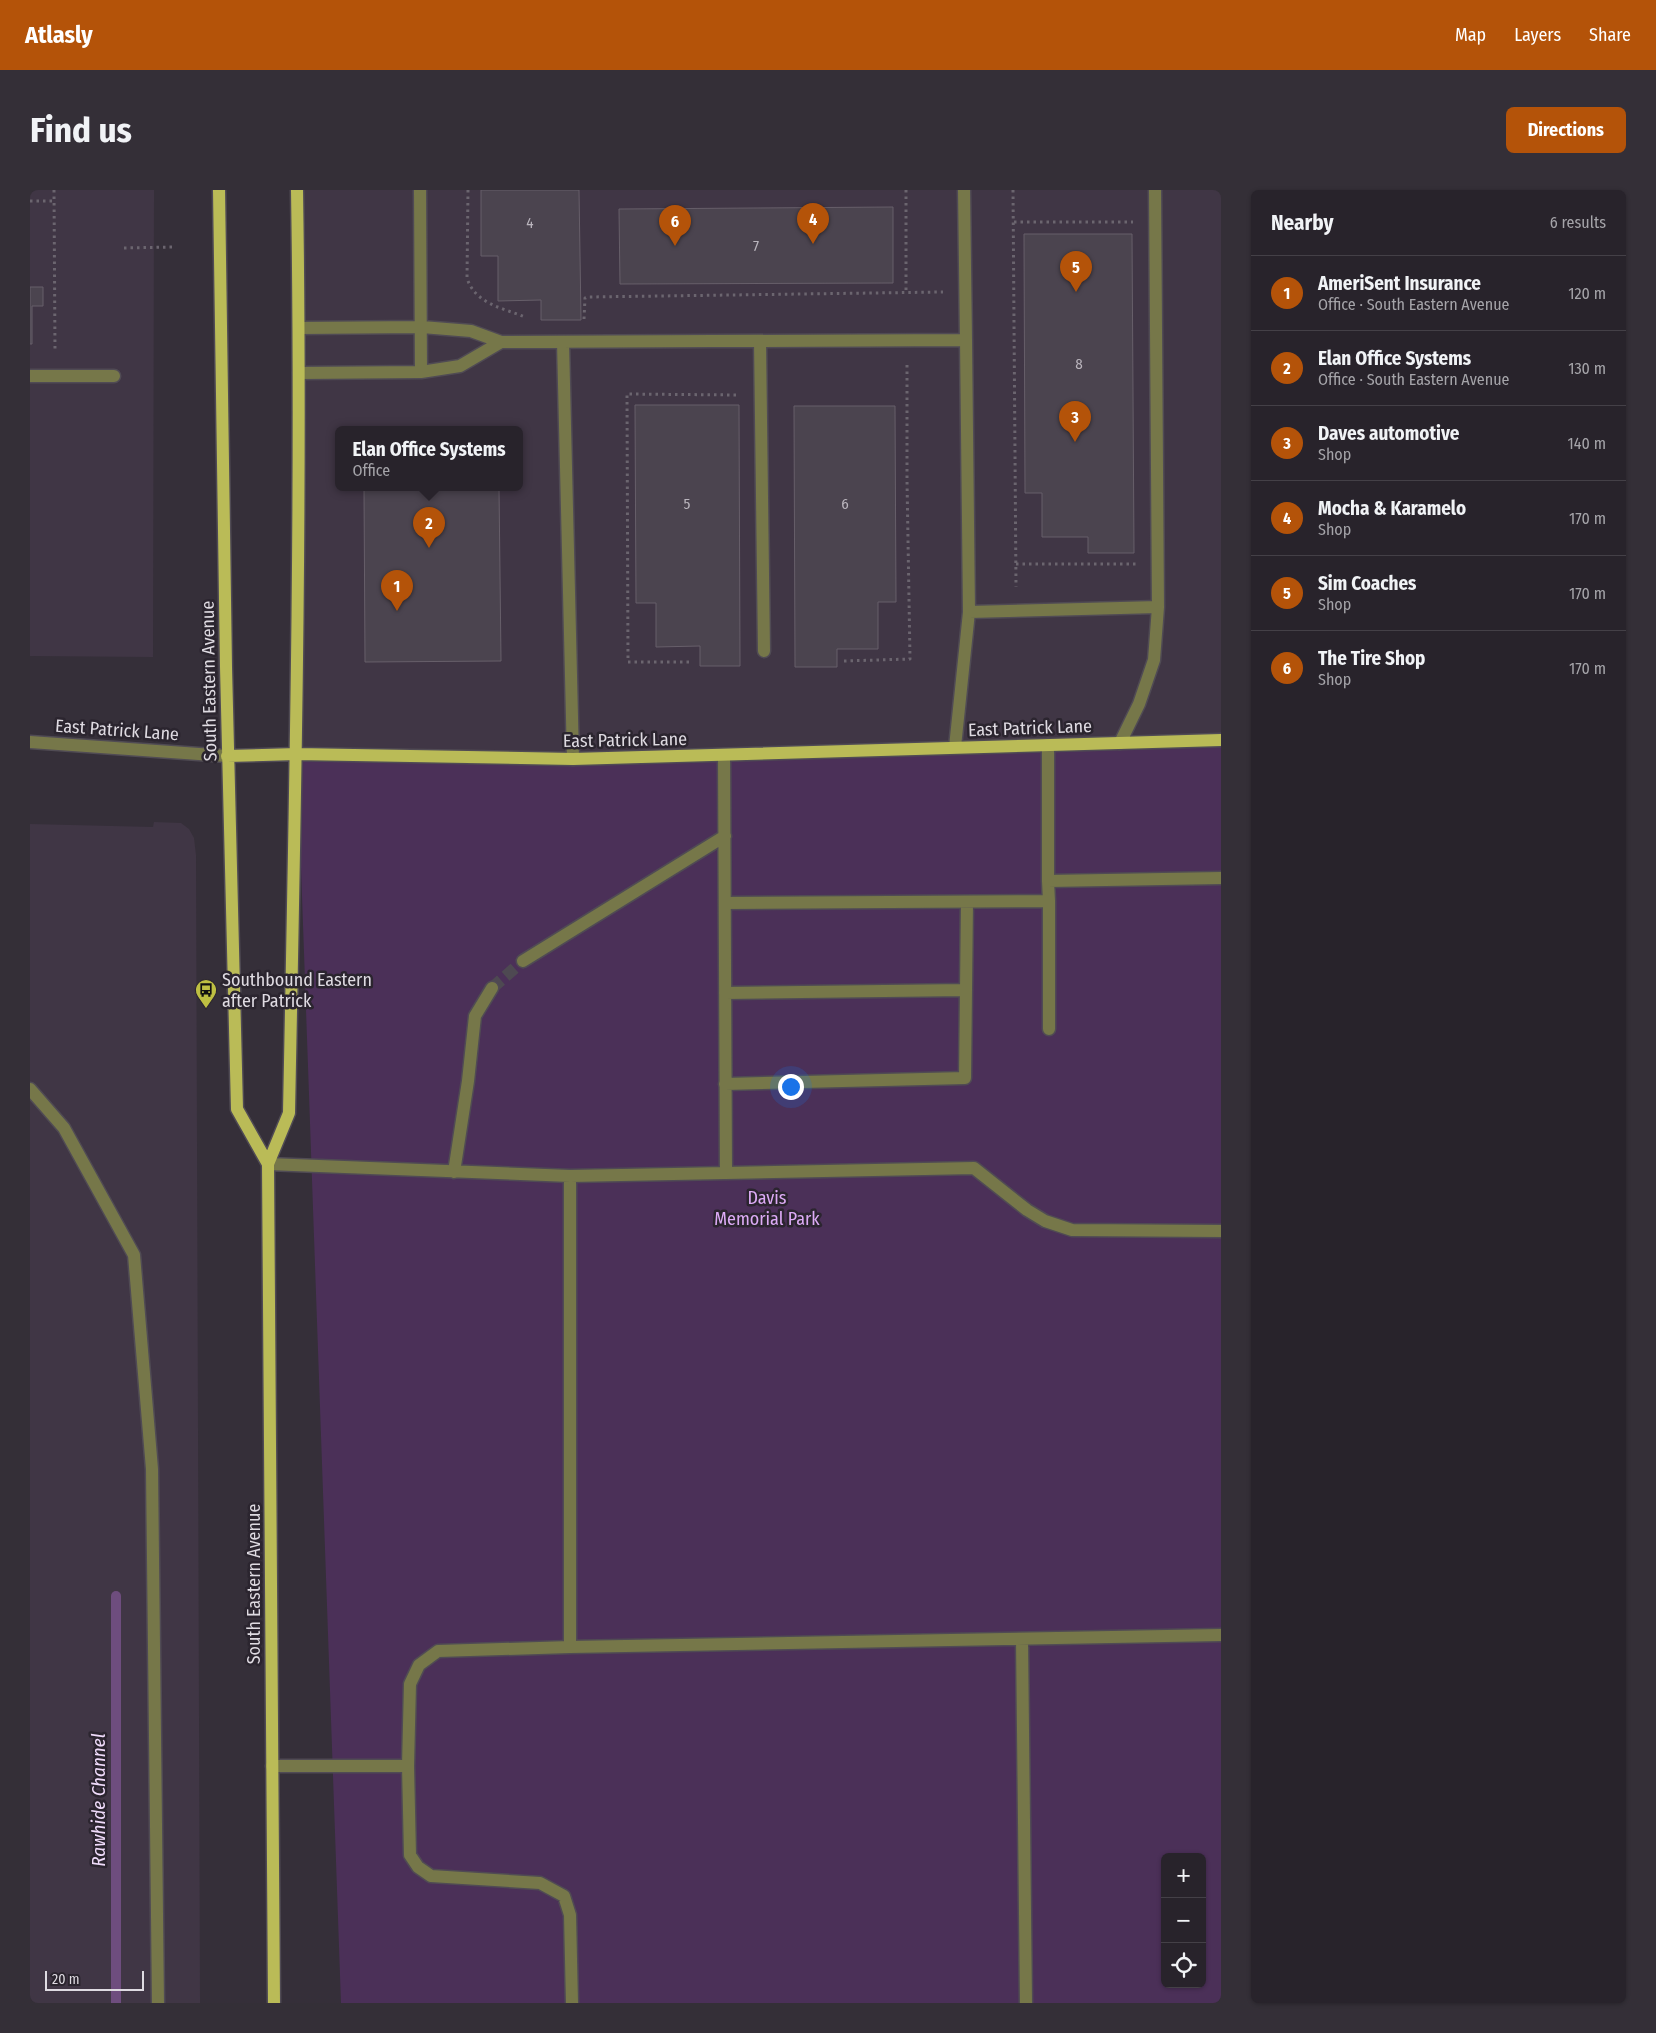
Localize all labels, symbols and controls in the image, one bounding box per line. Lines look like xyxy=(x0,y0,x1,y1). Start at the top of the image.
text: Atlasly xyxy=(25,21,93,49)
text: Map xyxy=(1455,24,1486,46)
text: Layers xyxy=(1514,24,1561,46)
text: Share xyxy=(1589,24,1631,46)
button: Directions xyxy=(1506,107,1626,153)
text: Find us xyxy=(30,109,132,151)
pin: 4 xyxy=(797,203,829,244)
pin: 6 xyxy=(659,205,691,246)
text: Nearby xyxy=(1271,210,1333,236)
text: 6 results xyxy=(1550,213,1606,232)
house number: 4 xyxy=(526,214,534,232)
house number: 7 xyxy=(753,237,759,255)
pin: 5 xyxy=(1060,251,1092,292)
text: AmeriSent Insurance xyxy=(1318,272,1481,295)
text: 1 xyxy=(1284,284,1290,303)
text: 120 m xyxy=(1568,284,1606,303)
text: Office · South Eastern Avenue xyxy=(1318,295,1509,314)
text: Elan Office Systems xyxy=(1318,347,1471,370)
house number: 8 xyxy=(1075,355,1083,373)
text: 2 xyxy=(1283,359,1291,378)
text: 130 m xyxy=(1568,359,1606,378)
text: Office · South Eastern Avenue xyxy=(1318,370,1509,389)
pin: 3 xyxy=(1059,401,1091,442)
text: Daves automotive xyxy=(1318,422,1459,445)
popup xyxy=(335,426,523,491)
text: 3 xyxy=(1283,434,1291,453)
text: 140 m xyxy=(1568,434,1606,453)
text: Elan Office Systems xyxy=(352,438,506,461)
text: Shop xyxy=(1318,445,1351,464)
text: Office xyxy=(352,461,390,480)
house number: 5 xyxy=(684,495,691,513)
house number: 6 xyxy=(841,495,849,513)
text: Mocha & Karamelo xyxy=(1318,497,1466,520)
pin: 2 xyxy=(413,507,445,548)
text: 4 xyxy=(1283,509,1291,528)
text: 170 m xyxy=(1569,509,1606,528)
text: Shop xyxy=(1318,520,1351,539)
pin: 1 xyxy=(381,570,413,611)
text: Sim Coaches xyxy=(1318,572,1416,595)
text: 5 xyxy=(1283,584,1291,603)
text: 170 m xyxy=(1569,584,1606,603)
text: Shop xyxy=(1318,595,1351,614)
street label: South Eastern Avenue xyxy=(197,600,221,761)
text: The Tire Shop xyxy=(1318,647,1425,670)
text: 6 xyxy=(1283,659,1291,678)
text: 170 m xyxy=(1569,659,1606,678)
text: Shop xyxy=(1318,670,1351,689)
street label: East Patrick Lane xyxy=(54,715,180,745)
street label: East Patrick Lane xyxy=(968,715,1092,741)
street label: East Patrick Lane xyxy=(563,728,687,752)
place label: Southbound Eastern after Patrick xyxy=(222,969,372,1012)
bus stop icon: Southbound Eastern after Patrick xyxy=(194,978,218,1009)
your location xyxy=(778,1074,804,1100)
park label: Davis Memorial Park xyxy=(714,1187,820,1230)
street label: South Eastern Avenue xyxy=(243,1504,265,1664)
water label: Rawhide Channel xyxy=(87,1733,110,1867)
map controls xyxy=(1161,1853,1206,1988)
button: + xyxy=(1161,1853,1206,1898)
button: − xyxy=(1161,1898,1206,1943)
button: locate xyxy=(1161,1943,1206,1988)
scale bar xyxy=(45,1968,144,1991)
text: 20 m xyxy=(52,1971,80,1988)

